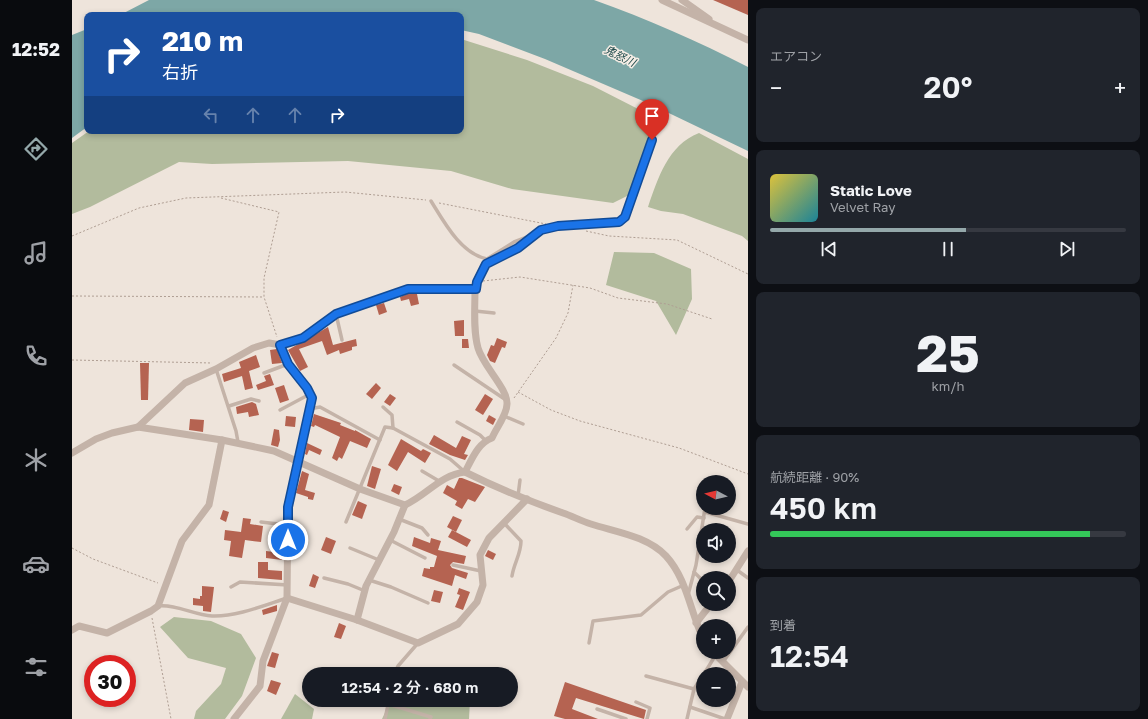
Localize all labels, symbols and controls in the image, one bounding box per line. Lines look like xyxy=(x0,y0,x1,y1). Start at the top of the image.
text: 210 m xyxy=(162,24,243,57)
icon: right xyxy=(96,28,148,80)
text: 12:52 xyxy=(12,38,60,60)
water label: 鬼怒川 xyxy=(603,42,639,69)
text: エアコン xyxy=(770,48,822,64)
text: 右折 xyxy=(162,61,198,83)
text: 20° xyxy=(924,69,972,105)
text: − xyxy=(770,74,782,101)
text: + xyxy=(1114,74,1126,101)
pin xyxy=(635,99,669,140)
icon: left xyxy=(200,104,222,126)
icon: ahead xyxy=(242,104,264,126)
icon: ahead xyxy=(284,104,306,126)
icon: right xyxy=(326,104,348,126)
icon: arrive xyxy=(641,105,663,127)
icon: directions xyxy=(22,135,50,163)
text: Static Love xyxy=(830,181,912,199)
text: Velvet Ray xyxy=(830,199,895,215)
icon: previous xyxy=(818,238,840,260)
icon: pause xyxy=(937,238,959,260)
icon: next xyxy=(1056,238,1078,260)
icon: music xyxy=(22,239,50,267)
text: 25 xyxy=(916,321,980,383)
icon: phone xyxy=(22,342,50,370)
text: km/h xyxy=(931,378,965,394)
icon: climate xyxy=(22,446,50,474)
text: 航続距離 · 90% xyxy=(770,469,859,485)
north arrow xyxy=(696,475,736,515)
map controls xyxy=(696,475,736,707)
text: 450 km xyxy=(770,490,877,526)
position arrow xyxy=(267,519,309,561)
button: sound xyxy=(696,523,736,563)
icon: car xyxy=(22,550,50,578)
button: search xyxy=(696,571,736,611)
text: 到着 xyxy=(770,617,796,633)
button: + xyxy=(696,619,736,659)
text: 12:54 xyxy=(770,638,849,674)
icon: filters xyxy=(22,653,50,681)
speed limit sign: 30 xyxy=(84,655,136,707)
button: − xyxy=(696,667,736,707)
text: 12:54 · 2 分 · 680 m xyxy=(342,678,478,696)

